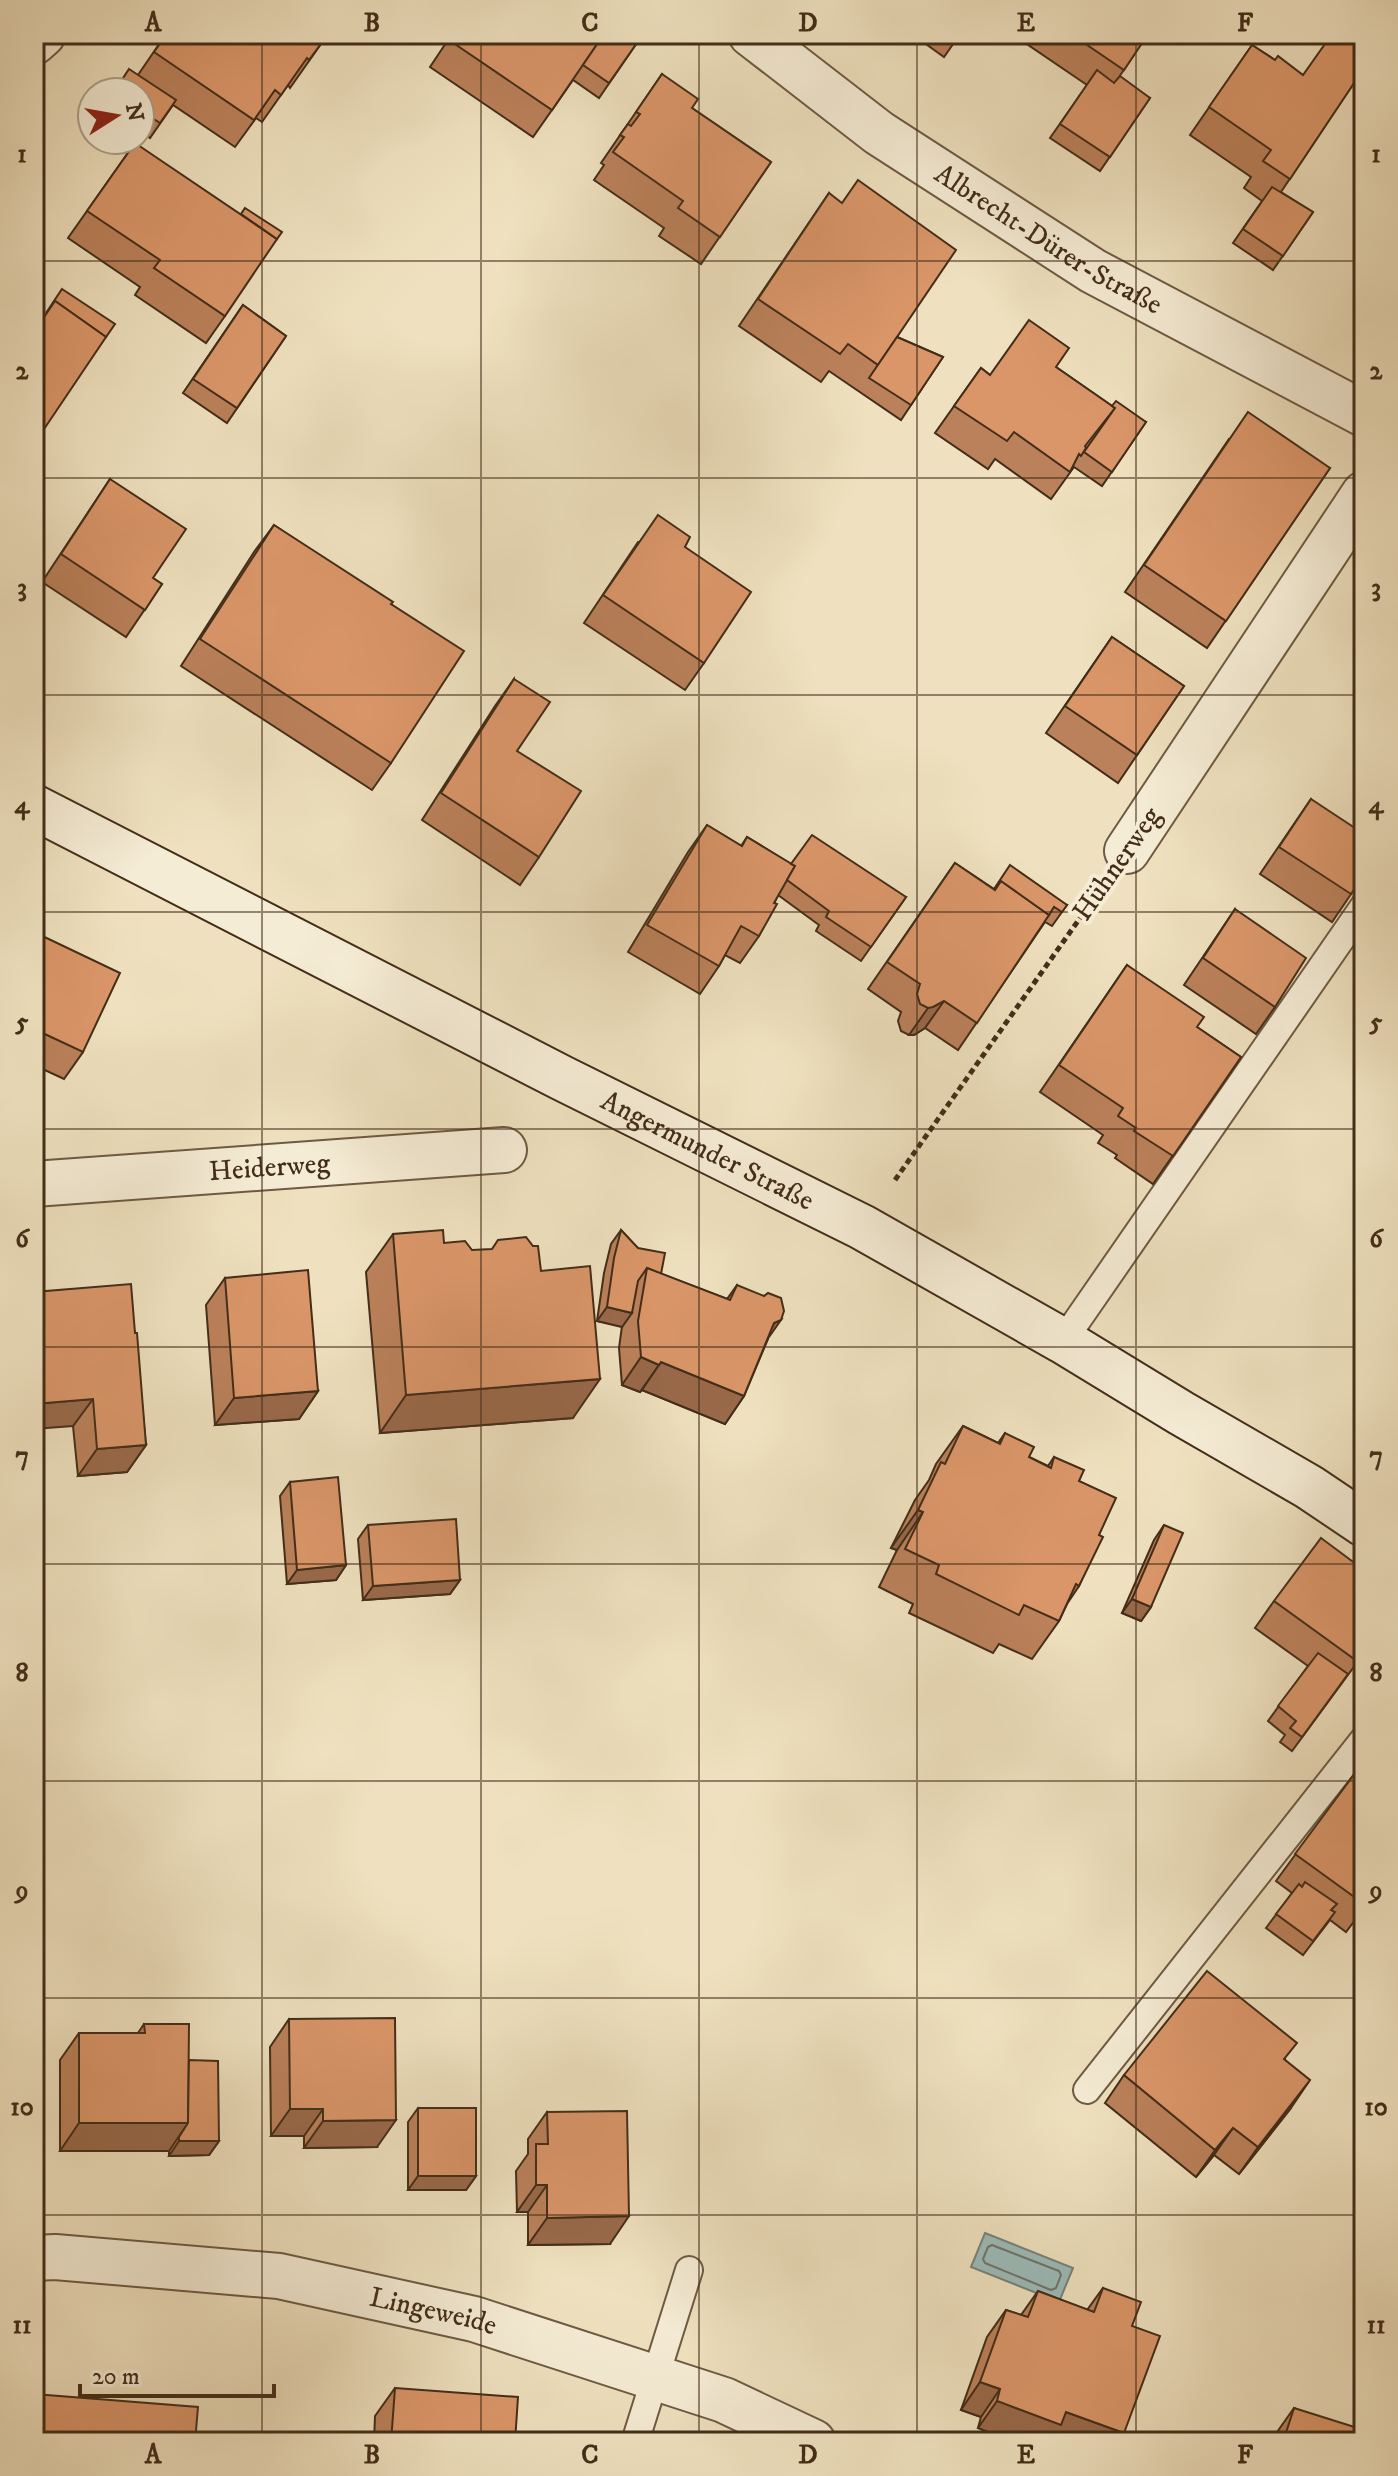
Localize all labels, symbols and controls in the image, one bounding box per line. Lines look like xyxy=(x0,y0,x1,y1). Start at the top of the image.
text: A xyxy=(144,7,163,40)
text: B xyxy=(364,7,380,40)
text: C xyxy=(581,7,599,40)
text: D xyxy=(798,7,818,40)
text: E xyxy=(1017,7,1035,40)
text: F xyxy=(1237,7,1254,40)
north arrow xyxy=(76,76,156,156)
text: N xyxy=(119,101,149,124)
text: 1 xyxy=(17,138,27,171)
text: 1 xyxy=(1371,138,1381,171)
street label: Albrecht-Dürer-Straße xyxy=(928,156,1168,322)
text: 2 xyxy=(16,355,30,388)
text: 2 xyxy=(1370,355,1384,388)
text: 3 xyxy=(17,572,27,605)
text: 3 xyxy=(1371,572,1381,605)
text: 4 xyxy=(15,789,31,822)
text: 4 xyxy=(1369,789,1385,822)
street label: Hühnerweg xyxy=(1065,800,1169,928)
text: 5 xyxy=(15,1006,29,1039)
text: 5 xyxy=(1369,1006,1383,1039)
street label: Angermunder Straße xyxy=(595,1083,820,1218)
street label: Heiderweg xyxy=(208,1145,331,1189)
text: 6 xyxy=(15,1223,30,1256)
text: 6 xyxy=(1369,1223,1384,1256)
text: 7 xyxy=(15,1440,29,1473)
text: 7 xyxy=(1369,1440,1383,1473)
text: 8 xyxy=(15,1657,29,1690)
text: 8 xyxy=(1369,1657,1383,1690)
text: 9 xyxy=(14,1874,28,1907)
text: 9 xyxy=(1368,1874,1382,1907)
text: 10 xyxy=(10,2091,34,2124)
text: 10 xyxy=(1364,2091,1388,2124)
street label: Lingeweide xyxy=(366,2279,502,2343)
text: 11 xyxy=(12,2309,32,2342)
text: 11 xyxy=(1366,2309,1386,2342)
scale bar xyxy=(80,2348,274,2398)
text: 20 m xyxy=(92,2362,140,2392)
text: A xyxy=(144,2439,163,2472)
text: B xyxy=(364,2439,380,2472)
text: C xyxy=(581,2439,599,2472)
text: D xyxy=(798,2439,818,2472)
text: E xyxy=(1017,2439,1035,2472)
text: F xyxy=(1237,2439,1254,2472)

